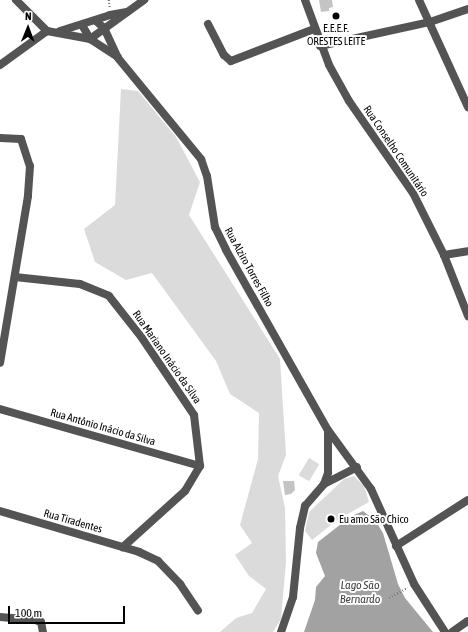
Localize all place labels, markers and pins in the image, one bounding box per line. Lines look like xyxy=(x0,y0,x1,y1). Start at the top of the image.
marker: E.E.E.F. ORESTES LEITE xyxy=(331,11,341,21)
place label: E.E.E.F. ORESTES LEITE xyxy=(307,22,365,48)
place label: Eu amo São Chico xyxy=(339,512,409,526)
marker: Eu amo São Chico xyxy=(326,514,336,524)

